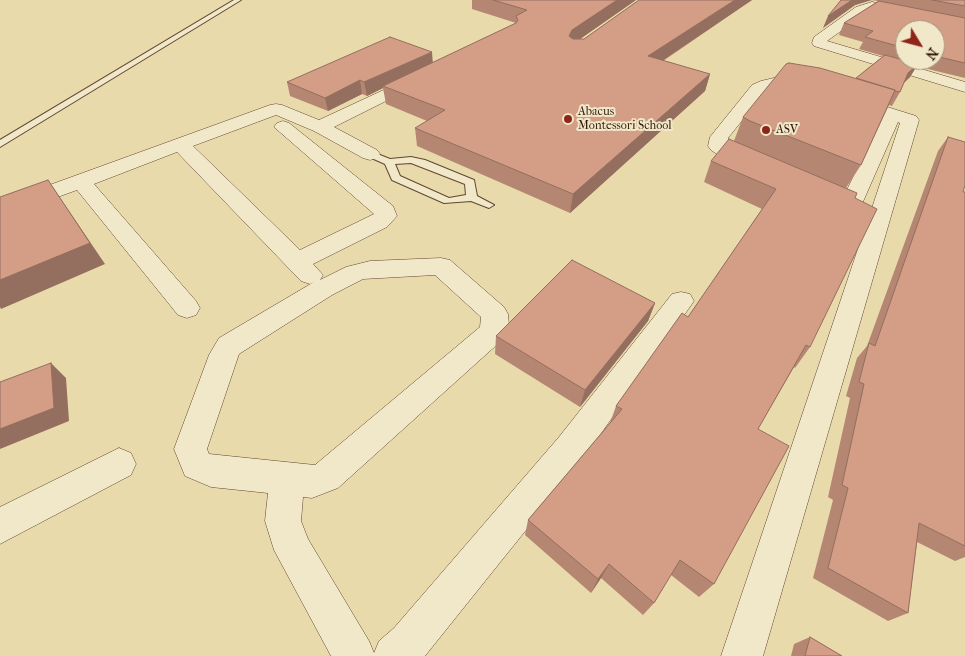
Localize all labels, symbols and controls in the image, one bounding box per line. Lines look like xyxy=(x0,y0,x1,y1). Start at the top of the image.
north arrow xyxy=(895,20,945,70)
text: N xyxy=(922,44,942,63)
place label: Abacus Montessori School xyxy=(578,105,672,133)
marker: Abacus Montessori School xyxy=(562,113,574,125)
place label: ASV xyxy=(776,123,798,137)
marker: ASV xyxy=(760,124,772,136)

